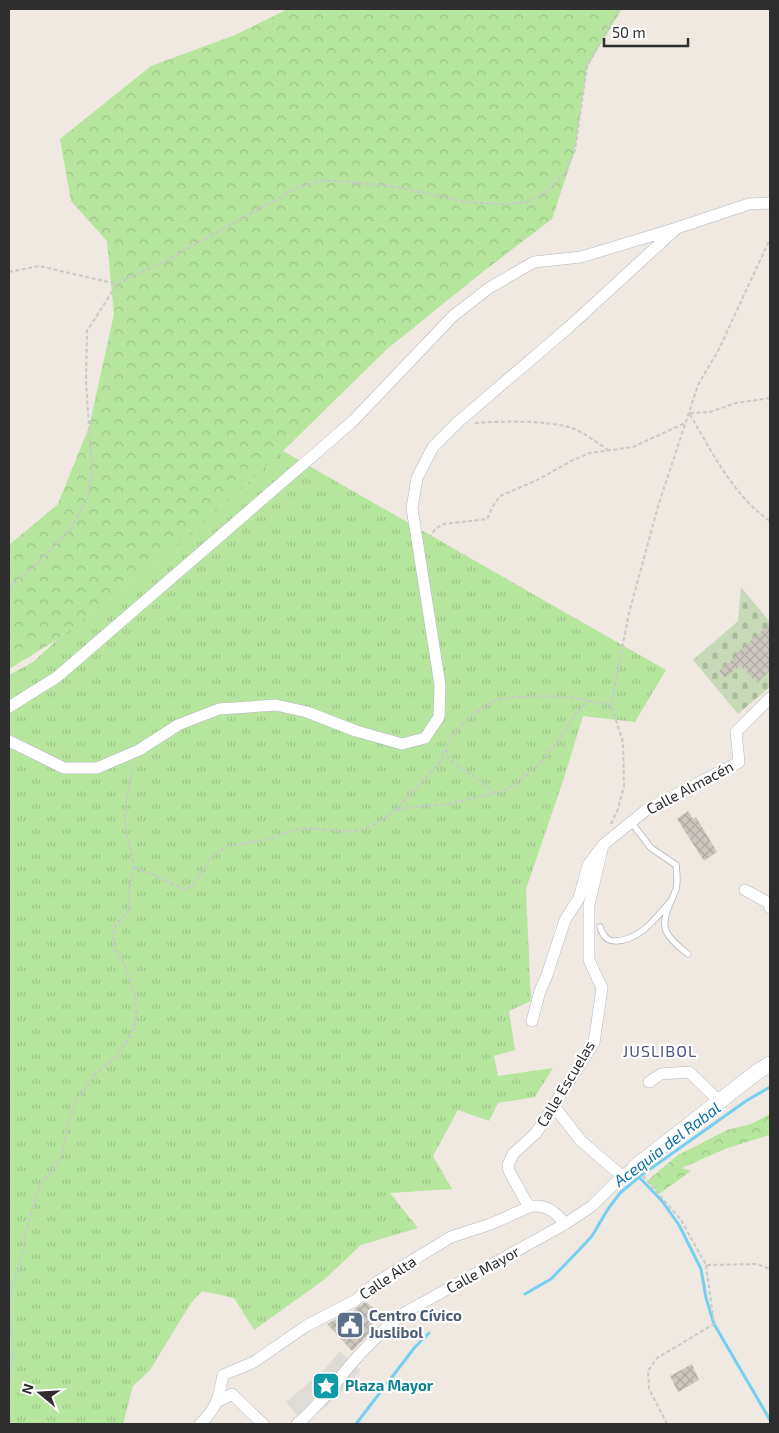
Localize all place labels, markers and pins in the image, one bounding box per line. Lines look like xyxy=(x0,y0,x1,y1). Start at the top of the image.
place label: Centro Cívico Juslibol xyxy=(369,1306,462,1341)
public building icon: Centro Cívico Juslibol xyxy=(335,1310,365,1340)
place icon: Plaza Mayor xyxy=(311,1371,341,1401)
place label: Plaza Mayor xyxy=(345,1376,434,1395)

